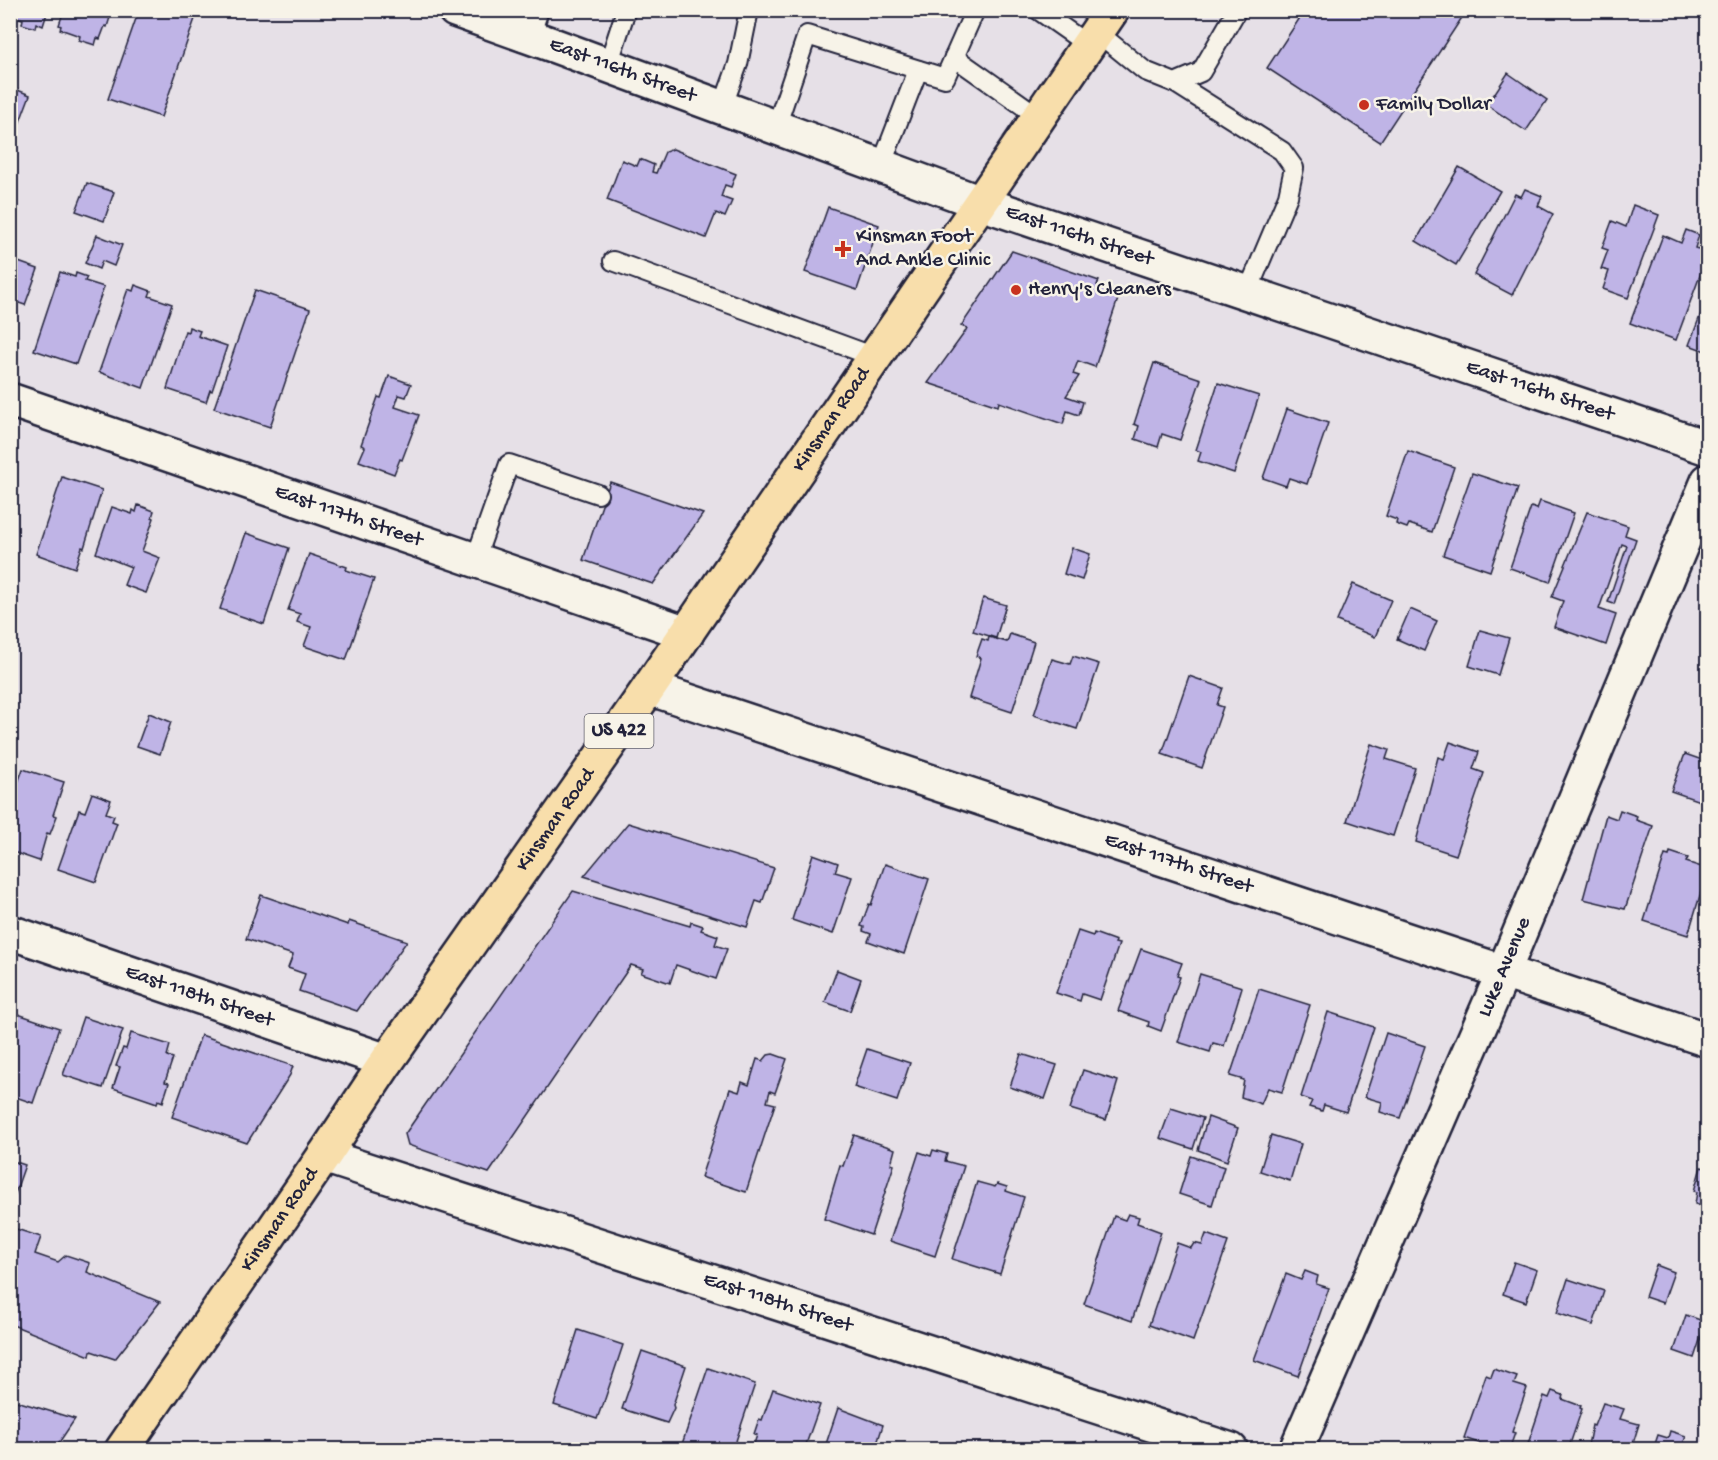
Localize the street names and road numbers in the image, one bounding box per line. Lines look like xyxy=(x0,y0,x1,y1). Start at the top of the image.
street label: East 116th Street xyxy=(546,32,701,110)
street label: East 116th Street xyxy=(1002,200,1159,273)
street label: East 116th Street xyxy=(1463,355,1619,429)
street label: Kinsman Road xyxy=(787,361,877,477)
street label: East 117th Street xyxy=(271,479,428,554)
road number: US 422 xyxy=(584,714,654,748)
street label: Kinsman Road xyxy=(511,762,602,877)
street label: East 117th Street xyxy=(1101,828,1258,901)
street label: Luke Avenue xyxy=(1473,913,1538,1021)
street label: East 118th Street xyxy=(122,960,279,1035)
street label: Kinsman Road xyxy=(235,1162,326,1277)
street label: East 118th Street xyxy=(700,1267,858,1340)

